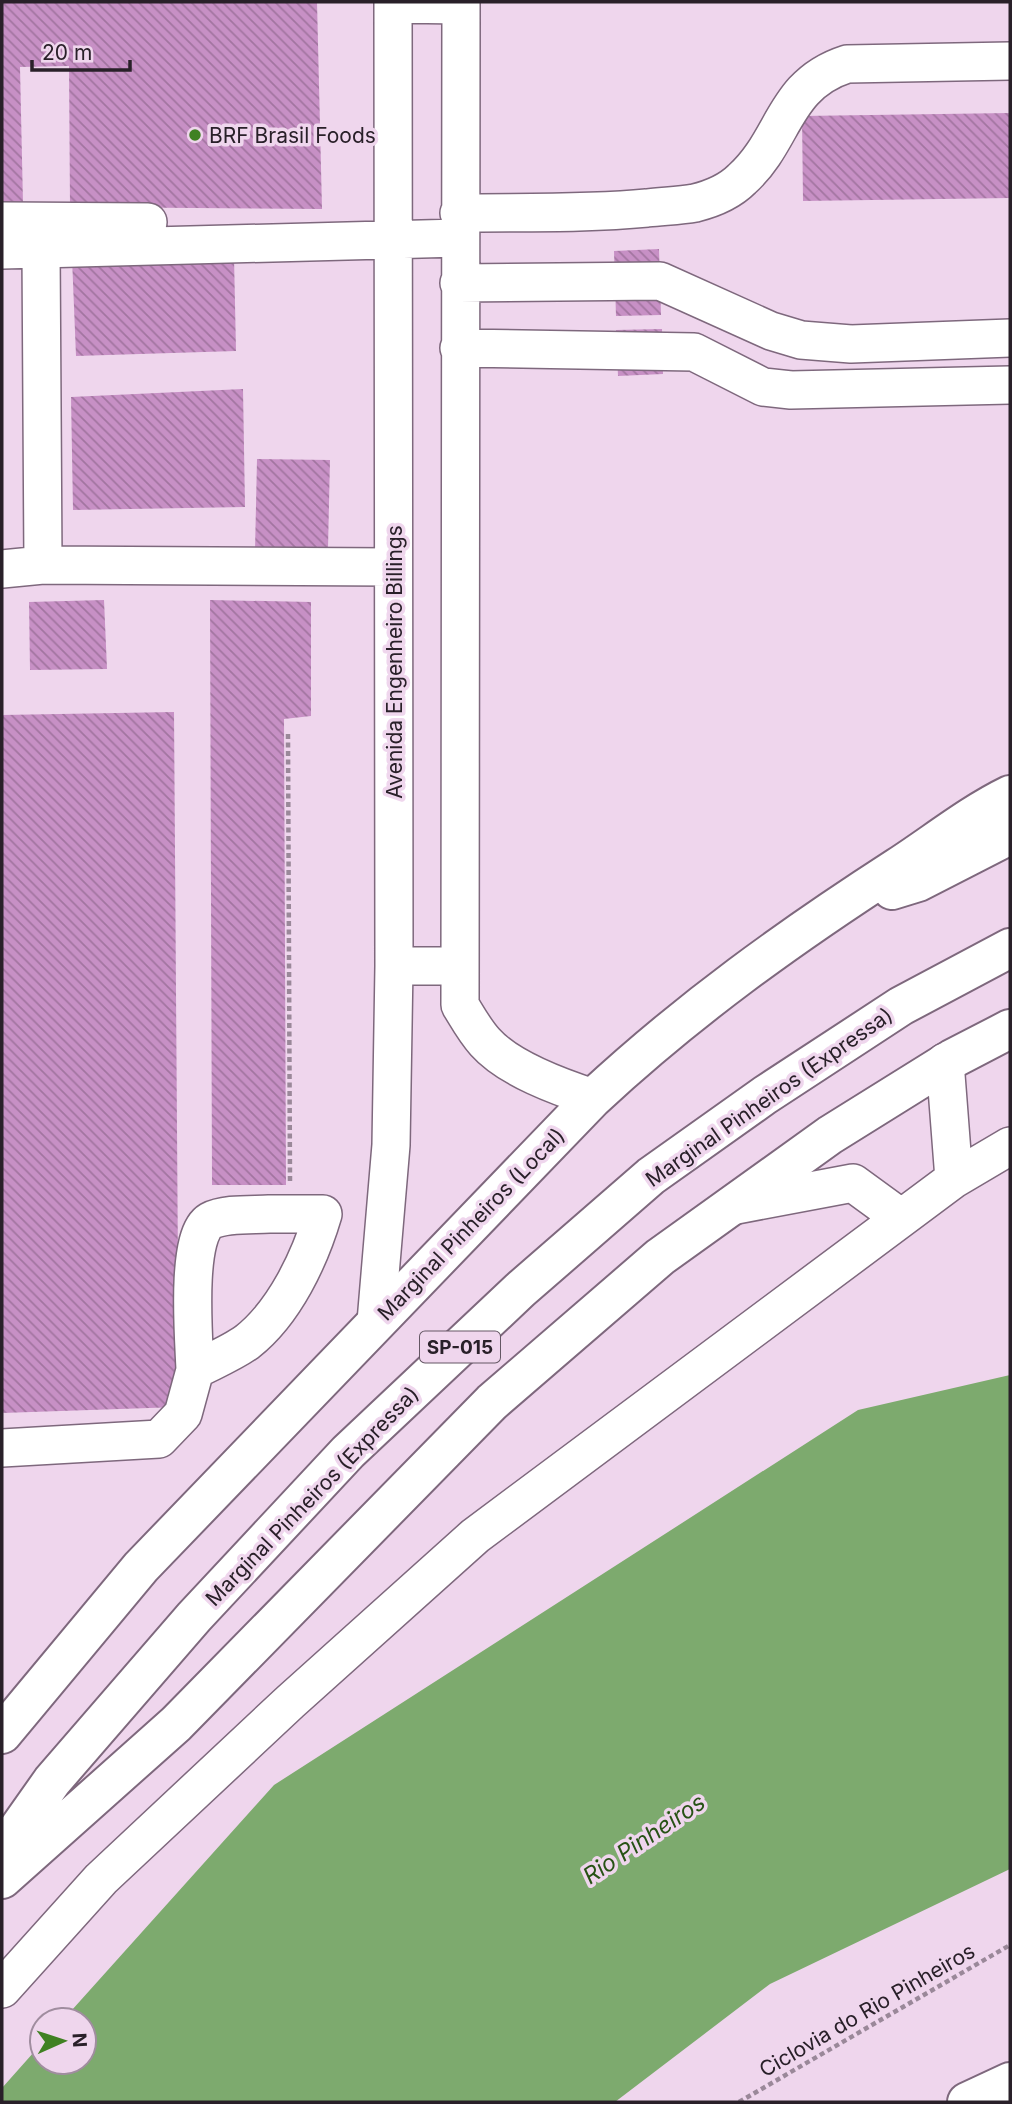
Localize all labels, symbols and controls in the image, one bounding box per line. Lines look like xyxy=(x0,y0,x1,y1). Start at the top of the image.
scale bar xyxy=(32,28,130,72)
text: 20 m xyxy=(42,40,92,65)
place label: BRF Brasil Foods xyxy=(209,123,376,148)
marker: BRF Brasil Foods xyxy=(187,127,203,143)
street label: Avenida Engenheiro Billings xyxy=(382,525,407,799)
street label: Marginal Pinheiros (Expressa) xyxy=(641,1002,897,1192)
street label: Marginal Pinheiros (Local) xyxy=(372,1122,570,1326)
road number: SP-015 xyxy=(420,1331,500,1362)
street label: Marginal Pinheiros (Expressa) xyxy=(200,1381,424,1611)
water label: Rio Pinheiros xyxy=(578,1788,710,1890)
street label: Ciclovia do Rio Pinheiros xyxy=(755,1938,979,2082)
north arrow xyxy=(28,2006,98,2076)
text: N xyxy=(68,2032,91,2048)

